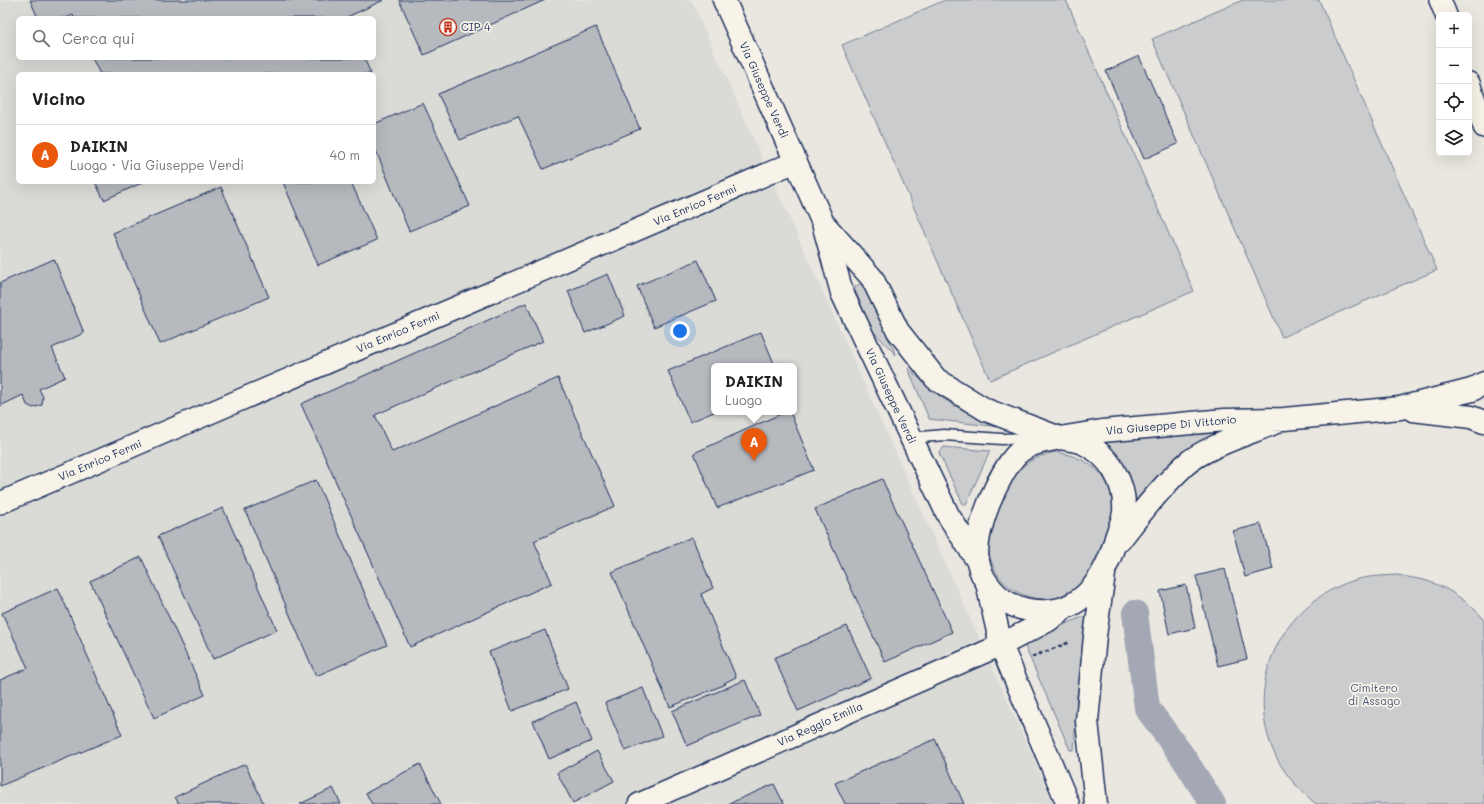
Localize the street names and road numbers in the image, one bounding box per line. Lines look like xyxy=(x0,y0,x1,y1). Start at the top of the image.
street label: Via Giuseppe Verdi xyxy=(736,39,792,140)
street label: Via Enrico Fermi xyxy=(651,180,739,229)
street label: Via Enrico Fermi xyxy=(354,307,442,356)
street label: Via Giuseppe Verdi xyxy=(863,345,920,446)
street label: Via Giuseppe Di Vittorio xyxy=(1105,411,1237,438)
street label: Via Enrico Fermi xyxy=(56,435,144,484)
street label: Via Reggio Emilia xyxy=(775,698,865,749)

